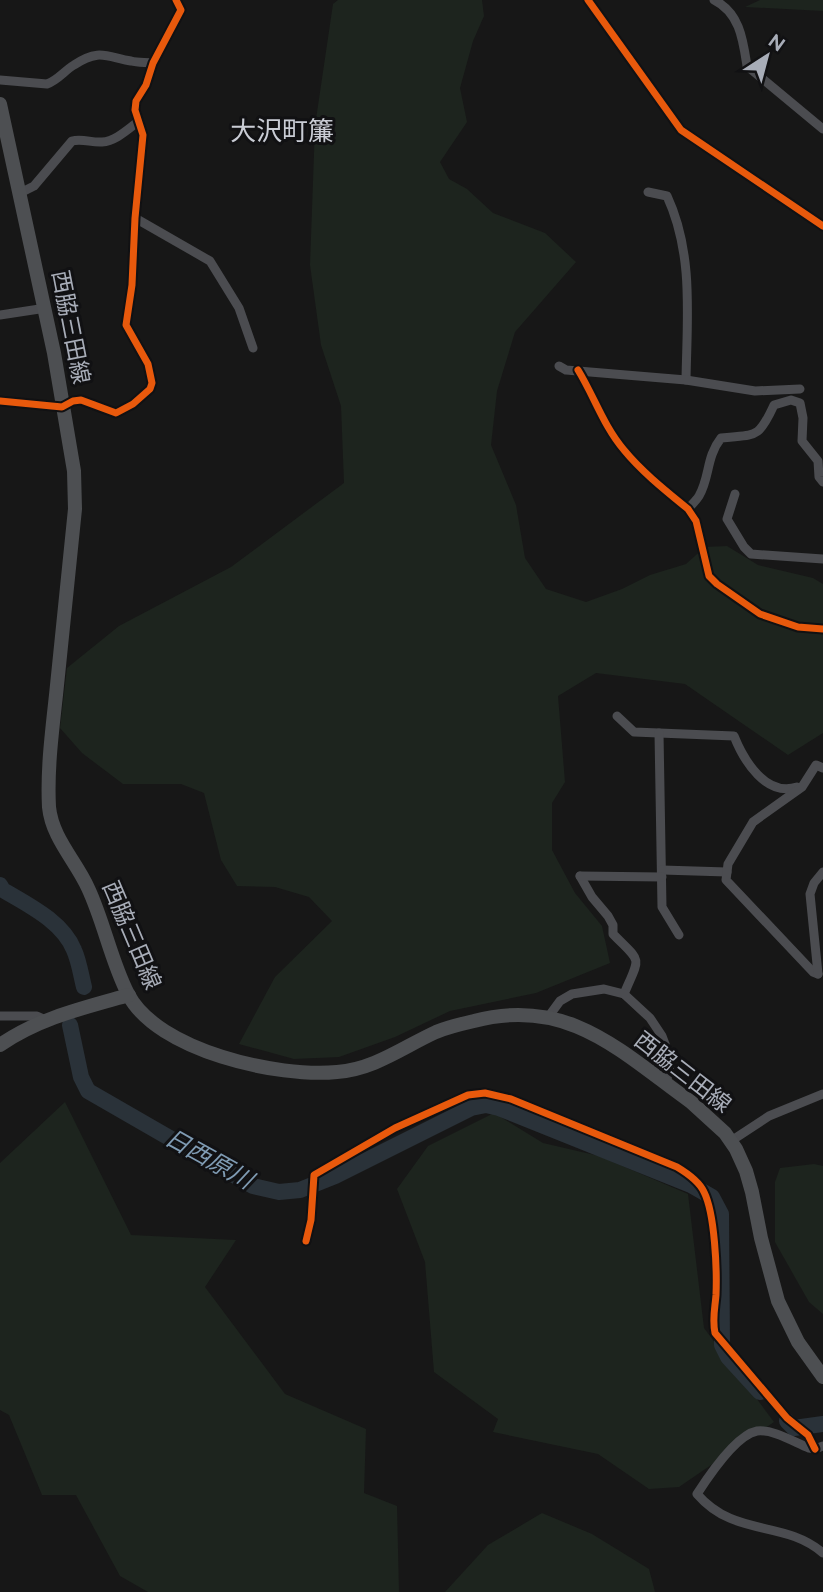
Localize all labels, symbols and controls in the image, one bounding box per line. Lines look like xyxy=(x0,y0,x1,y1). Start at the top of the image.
north arrow xyxy=(732,21,802,91)
text: N xyxy=(765,29,789,55)
district label: 大沢町簾 xyxy=(230,116,334,146)
street label: 西脇三田線 xyxy=(47,268,96,386)
street label: 西脇三田線 xyxy=(98,877,167,993)
street label: 西脇三田線 xyxy=(630,1026,737,1118)
water label: 日西原川 xyxy=(160,1123,261,1196)

